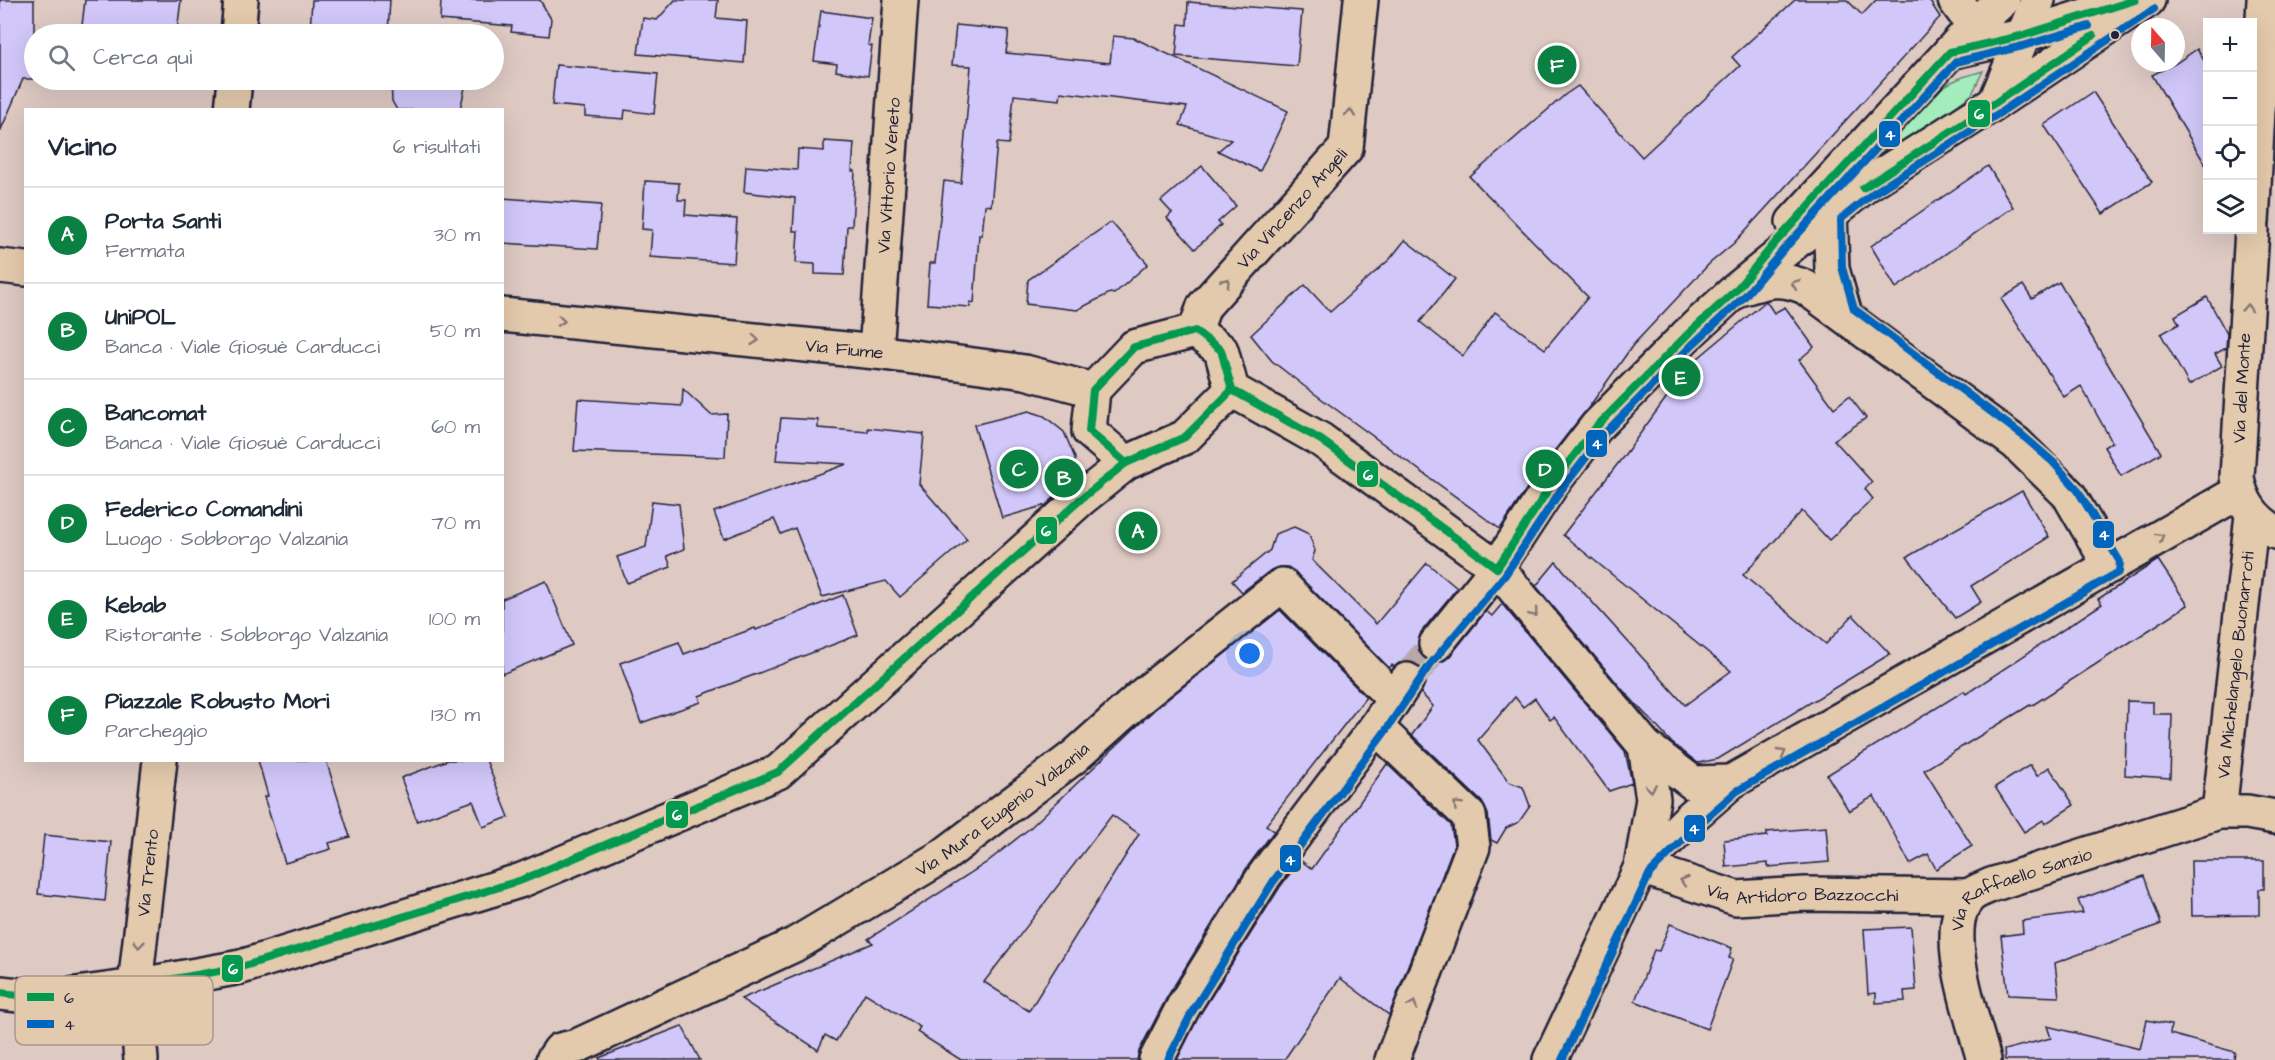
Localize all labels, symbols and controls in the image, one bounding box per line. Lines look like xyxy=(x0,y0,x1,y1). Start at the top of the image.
north arrow xyxy=(2131,18,2185,72)
map controls xyxy=(2203,18,2257,234)
button: + xyxy=(2203,18,2257,72)
search box xyxy=(24,24,504,90)
unlabelled marker xyxy=(2109,29,2121,41)
icon: search xyxy=(45,41,78,74)
text: Cerca qui xyxy=(93,42,192,73)
pin: F xyxy=(1538,42,1576,88)
button: − xyxy=(2203,72,2257,126)
street label: Via Vittorio Veneto xyxy=(871,97,907,254)
line badge: 6 xyxy=(1967,99,1991,128)
text: 6 xyxy=(1974,103,1984,125)
one-way arrow xyxy=(1343,108,1356,117)
line badge: 4 xyxy=(1878,120,1901,148)
text: 4 xyxy=(1885,124,1896,146)
button: locate xyxy=(2203,126,2257,180)
text: Vicino xyxy=(48,129,116,165)
text: 6 risultati xyxy=(393,133,480,161)
street label: Via Vincenzo Angeli xyxy=(1231,142,1353,274)
button: layers xyxy=(2203,180,2257,234)
text: Porta Santi xyxy=(105,206,221,237)
text: A xyxy=(61,221,74,249)
text: 30 m xyxy=(434,221,480,249)
text: Fermata xyxy=(105,237,185,265)
one-way arrow xyxy=(1219,278,1230,289)
one-way arrow xyxy=(1791,279,1801,292)
text: UniPOL xyxy=(105,302,176,333)
one-way arrow xyxy=(2240,303,2253,312)
one-way arrow xyxy=(556,314,565,327)
text: B xyxy=(60,317,75,345)
text: 50 m xyxy=(430,317,480,345)
street label: Via del Monte xyxy=(2227,332,2257,444)
text: Banca · Viale Giosuè Carducci xyxy=(105,333,380,361)
one-way arrow xyxy=(750,333,759,346)
street label: Via Fiume xyxy=(804,333,885,365)
pin: E xyxy=(1662,354,1700,400)
text: Bancomat xyxy=(105,398,206,429)
text: C xyxy=(60,413,75,441)
text: 60 m xyxy=(431,413,480,441)
text: Banca · Viale Giosuè Carducci xyxy=(105,429,380,457)
line badge: 4 xyxy=(1585,429,1608,458)
text: 4 xyxy=(1592,433,1603,455)
pin: C xyxy=(1000,446,1038,492)
pin: D xyxy=(1526,446,1564,492)
pin: B xyxy=(1044,456,1084,500)
line badge: 6 xyxy=(1356,460,1379,488)
text: 6 xyxy=(1363,464,1373,486)
text: Federico Comandini xyxy=(105,494,302,525)
pin: A xyxy=(1118,508,1158,554)
text: D xyxy=(61,509,74,537)
text: 70 m xyxy=(432,509,480,537)
line badge: 6 xyxy=(1035,516,1058,545)
text: 6 xyxy=(1041,520,1051,542)
line badge: 4 xyxy=(2092,520,2115,549)
text: 4 xyxy=(2099,524,2110,546)
text: Luogo · Sobborgo Valzania xyxy=(105,525,348,553)
one-way arrow xyxy=(2154,533,2164,544)
street label: Via Michelangelo Buonarroti xyxy=(2210,550,2260,780)
text: Kebab xyxy=(105,590,166,621)
text: E xyxy=(62,605,73,633)
text: 100 m xyxy=(429,605,480,633)
one-way arrow xyxy=(1527,606,1538,617)
text: Ristorante · Sobborgo Valzania xyxy=(105,621,388,649)
your location xyxy=(1235,639,1264,668)
text: Piazzale Robusto Mori xyxy=(105,686,329,717)
text: F xyxy=(61,701,74,729)
text: 130 m xyxy=(431,701,480,729)
text: Parcheggio xyxy=(105,717,207,745)
street label: Via Mura Eugenio Valzania xyxy=(911,736,1095,882)
one-way arrow xyxy=(1776,749,1786,760)
one-way arrow xyxy=(1644,783,1657,793)
line badge: 6 xyxy=(665,800,689,829)
one-way arrow xyxy=(1454,802,1465,813)
text: 6 xyxy=(672,804,682,826)
line badge: 4 xyxy=(1683,814,1706,843)
text: 4 xyxy=(1689,818,1700,840)
street label: Via Trento xyxy=(130,828,165,918)
street label: Via Raffaello Sanzio xyxy=(1944,841,2095,932)
line badge: 4 xyxy=(1279,844,1302,873)
text: 4 xyxy=(1285,849,1296,871)
one-way arrow xyxy=(1679,876,1690,888)
street label: Via Artidoro Bazzocchi xyxy=(1703,877,1899,910)
one-way arrow xyxy=(133,939,146,948)
line badge: 6 xyxy=(221,954,244,983)
text: 6 xyxy=(228,958,238,980)
legend xyxy=(15,976,213,1045)
text: 6 xyxy=(64,987,74,1009)
one-way arrow xyxy=(1406,1000,1418,1011)
text: 4 xyxy=(64,1014,75,1036)

